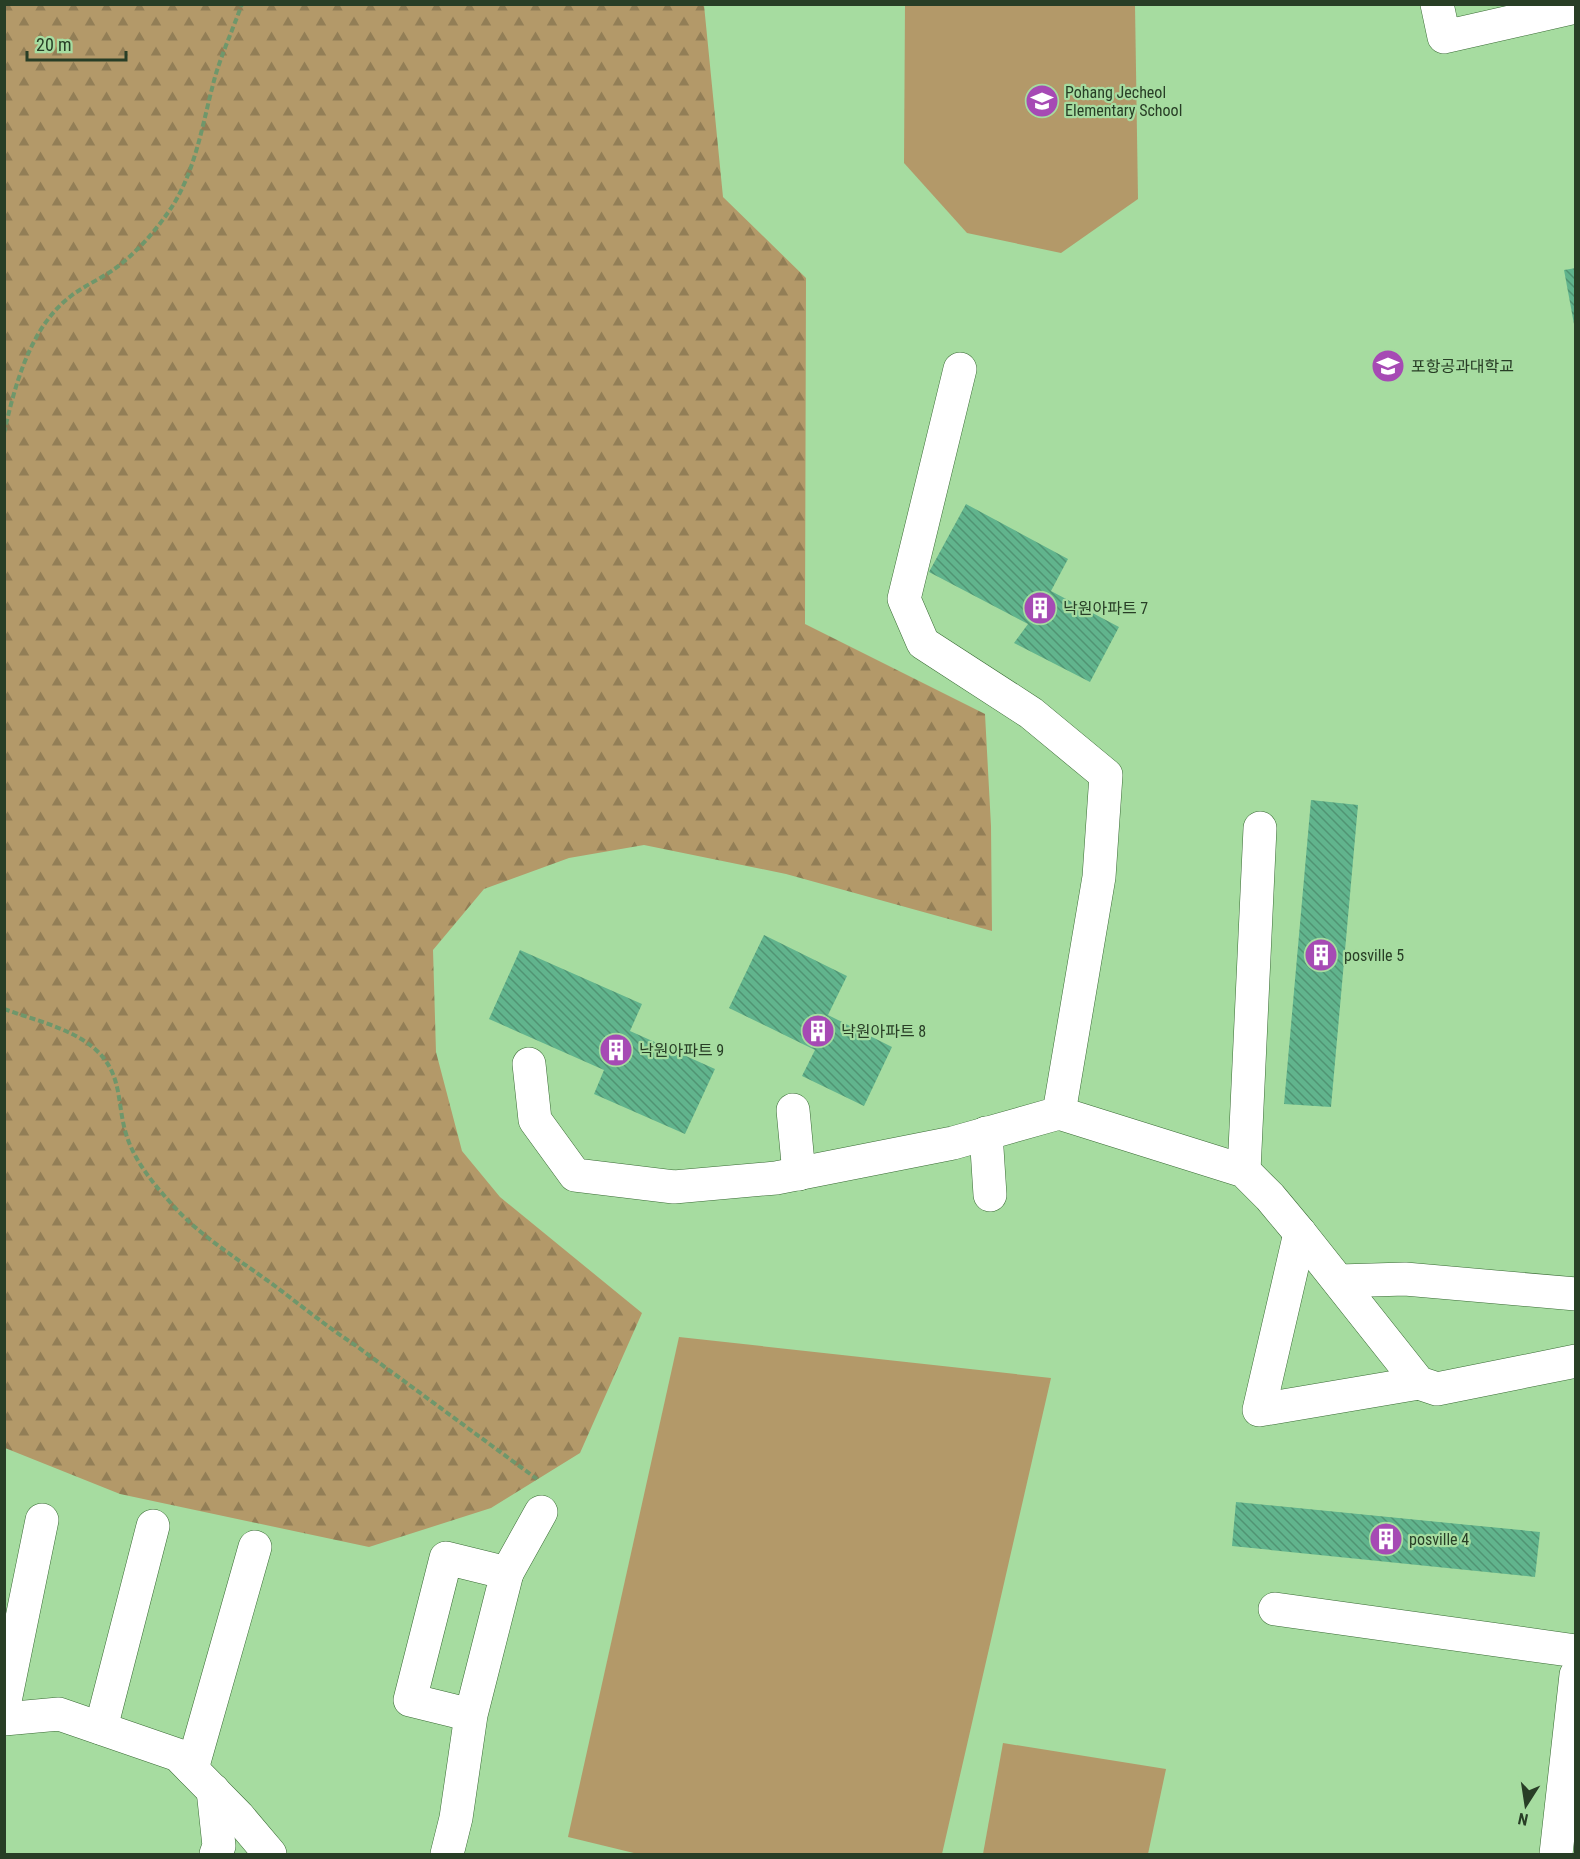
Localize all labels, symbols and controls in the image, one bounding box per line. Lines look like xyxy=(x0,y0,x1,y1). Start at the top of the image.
scale bar xyxy=(27,24,126,62)
text: 20 m xyxy=(36,34,71,55)
school or university icon: Pohang Jecheol Elementary School xyxy=(1024,83,1060,119)
place label: Pohang Jecheol Elementary School xyxy=(1065,83,1182,120)
school or university icon: 포항공과대학교 xyxy=(1370,348,1406,384)
place label: 포항공과대학교 xyxy=(1411,357,1514,376)
building icon: 낙원아파트 7 xyxy=(1022,590,1058,626)
place label: 낙원아파트 7 xyxy=(1063,599,1148,618)
building icon: posville 5 xyxy=(1303,937,1339,973)
place label: posville 5 xyxy=(1344,946,1404,965)
building icon: 낙원아파트 8 xyxy=(800,1013,836,1049)
place label: 낙원아파트 8 xyxy=(841,1022,926,1041)
building icon: 낙원아파트 9 xyxy=(598,1032,634,1068)
place label: 낙원아파트 9 xyxy=(639,1041,724,1060)
building icon: posville 4 xyxy=(1368,1521,1404,1557)
place label: posville 4 xyxy=(1409,1530,1469,1549)
north arrow xyxy=(1496,1775,1556,1835)
text: N xyxy=(1516,1809,1530,1829)

